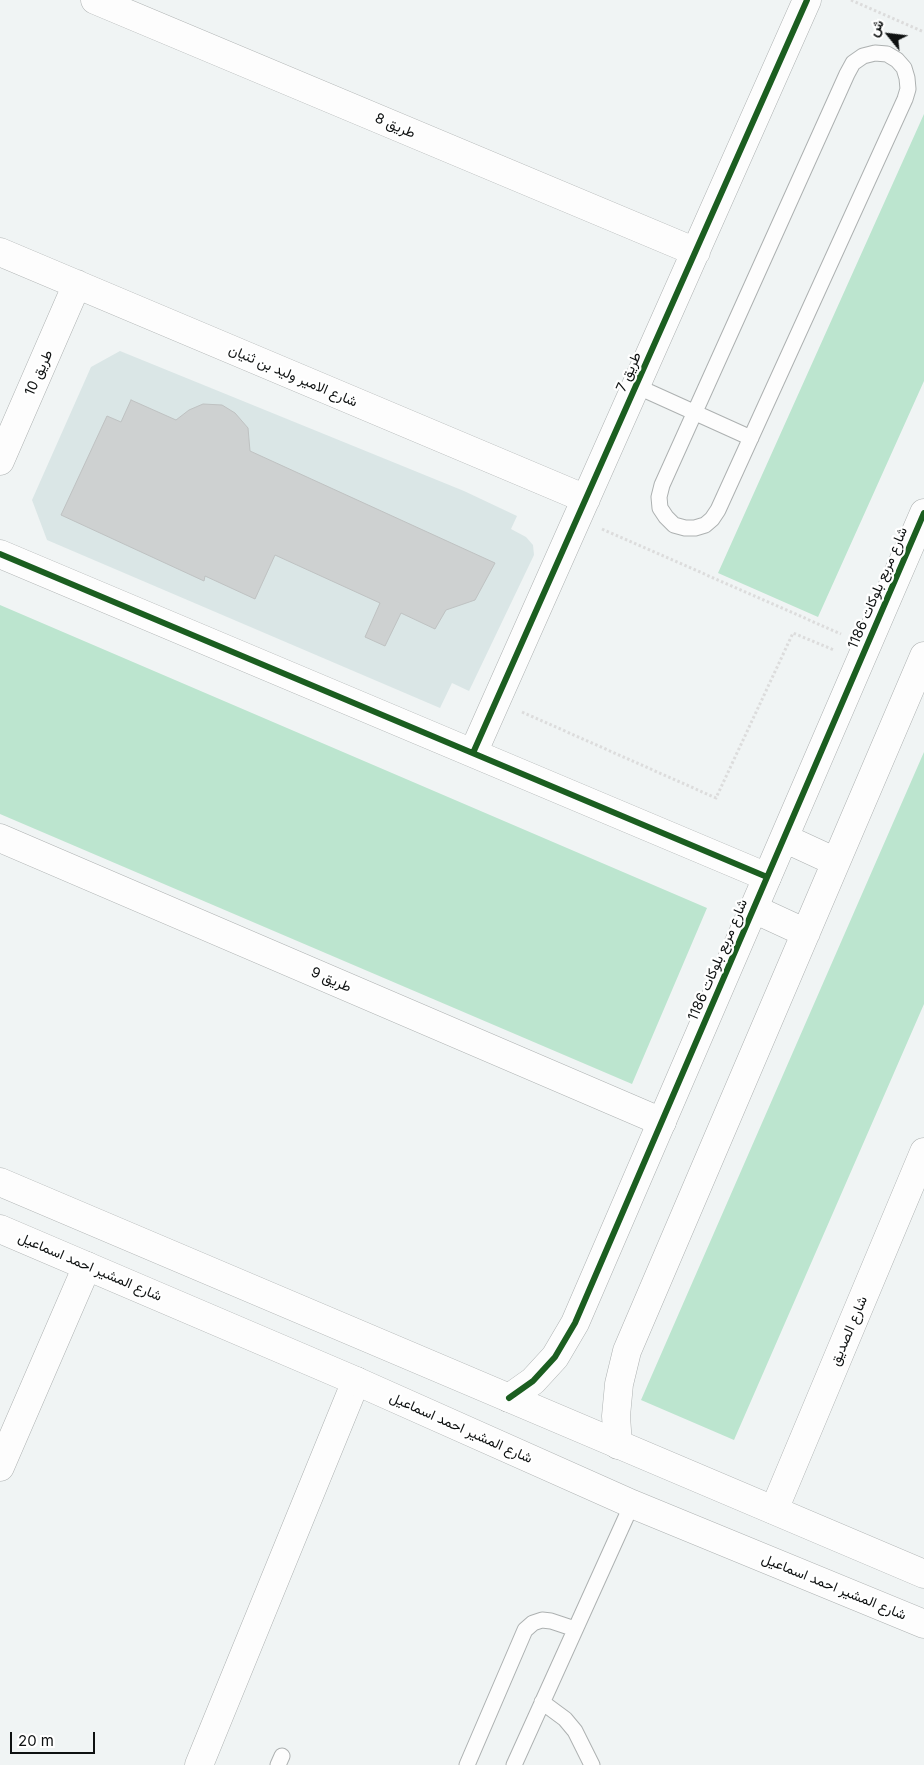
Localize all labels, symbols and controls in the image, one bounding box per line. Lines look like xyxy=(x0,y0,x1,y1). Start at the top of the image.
north arrow xyxy=(864,10,914,60)
text: ش xyxy=(864,16,887,39)
street label: طريق 8 xyxy=(372,110,418,142)
street label: شارع الامير وليد بن ثنيان xyxy=(226,341,360,411)
street label: طريق 10 xyxy=(22,348,56,398)
street label: طريق 7 xyxy=(613,350,645,394)
street label: شارع مربع بلوكات 1186 xyxy=(845,525,911,651)
street label: شارع مربع بلوكات 1186 xyxy=(685,897,751,1023)
street label: طريق 9 xyxy=(308,964,354,996)
street label: شارع المشير احمد اسماعيل xyxy=(16,1229,164,1305)
street label: شارع الصديق xyxy=(827,1294,871,1368)
street label: شارع المشير احمد اسماعيل xyxy=(387,1389,535,1467)
street label: شارع المشير احمد اسماعيل xyxy=(759,1550,909,1624)
scale bar xyxy=(12,1722,98,1754)
text: 20 m xyxy=(18,1731,54,1750)

